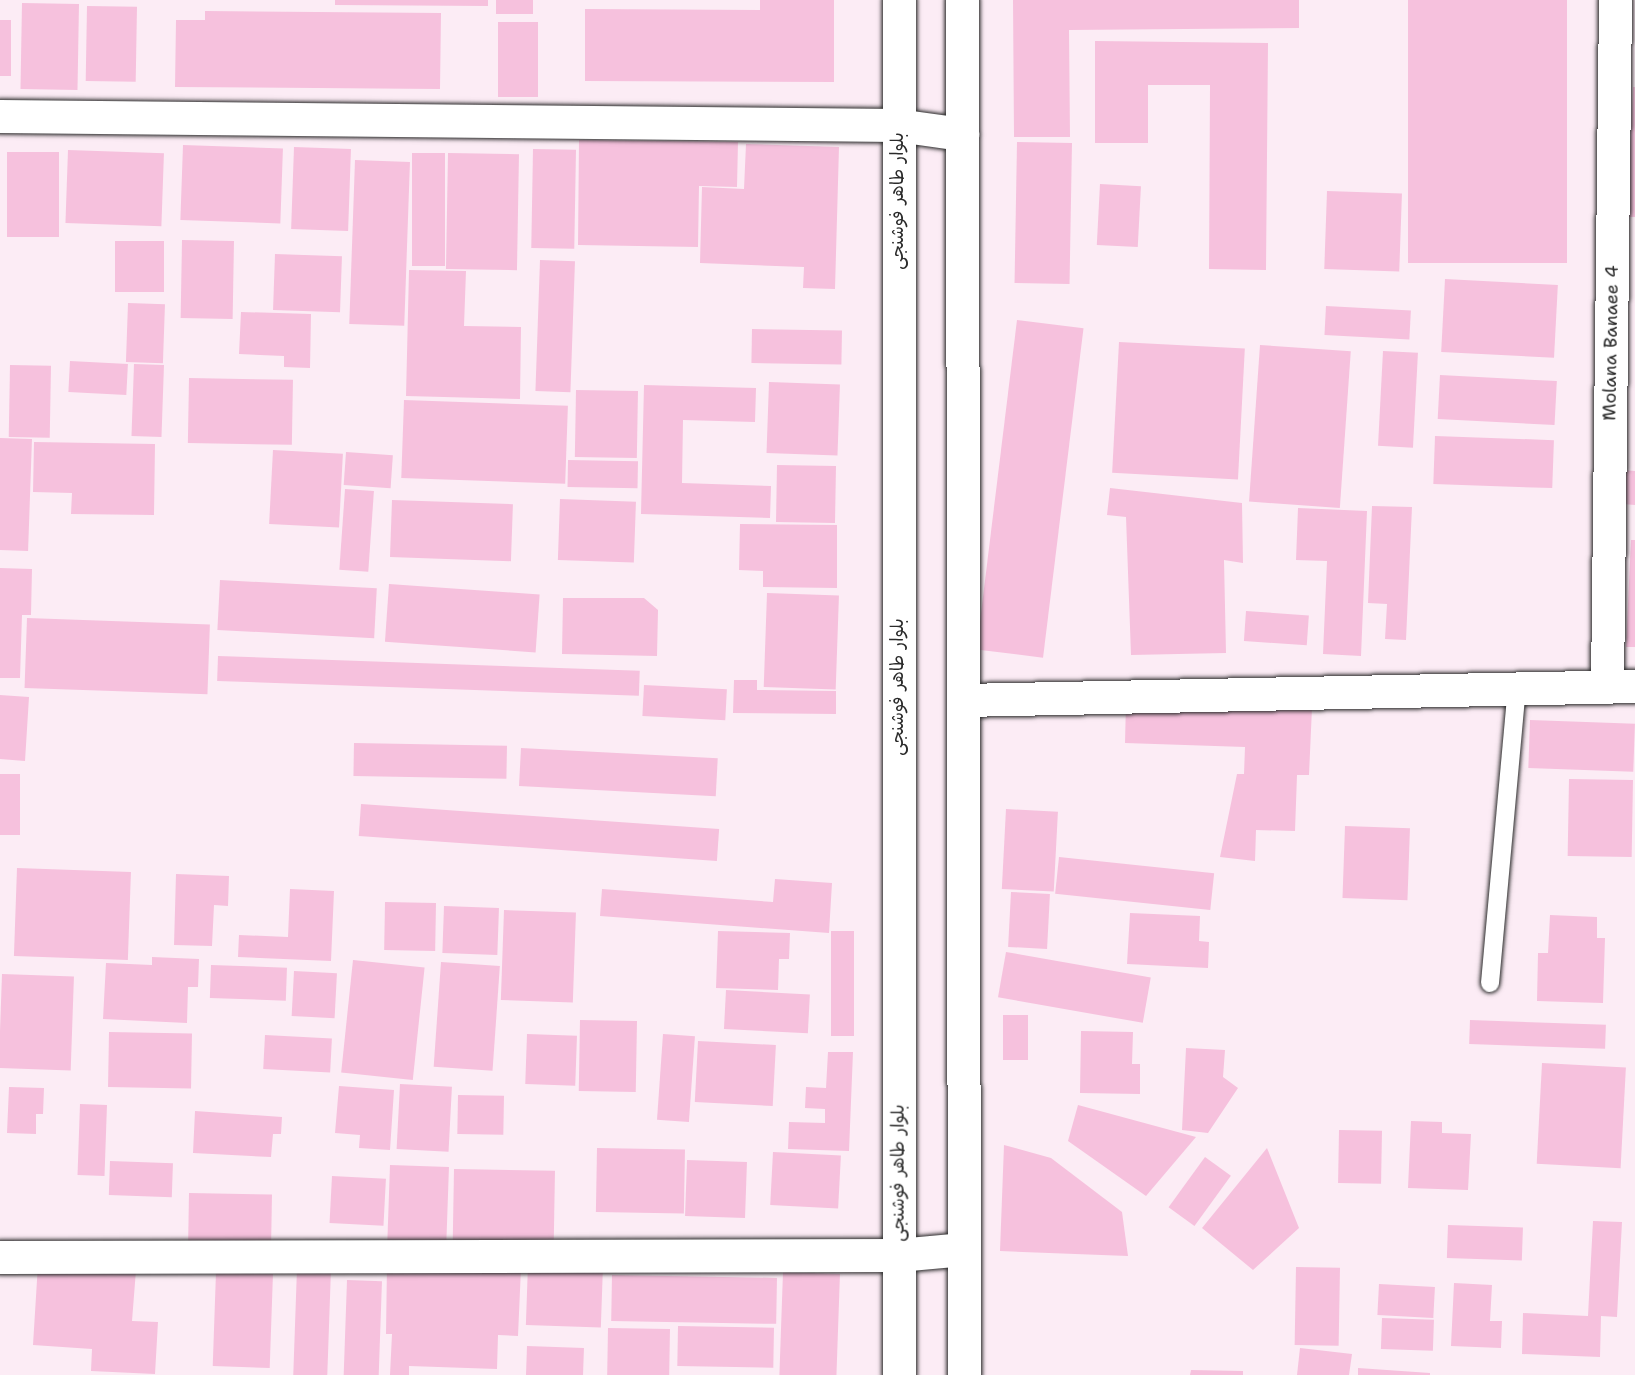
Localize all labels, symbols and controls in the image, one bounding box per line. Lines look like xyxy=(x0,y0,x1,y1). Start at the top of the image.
street label: بلوار طاهر فوشنجی xyxy=(886,132,908,270)
street label: Molana Banaee 4 xyxy=(1599,265,1623,421)
street label: بلوار طاهر فوشنجی xyxy=(886,618,908,756)
street label: بلوار طاهر فوشنجی xyxy=(887,1104,909,1242)

